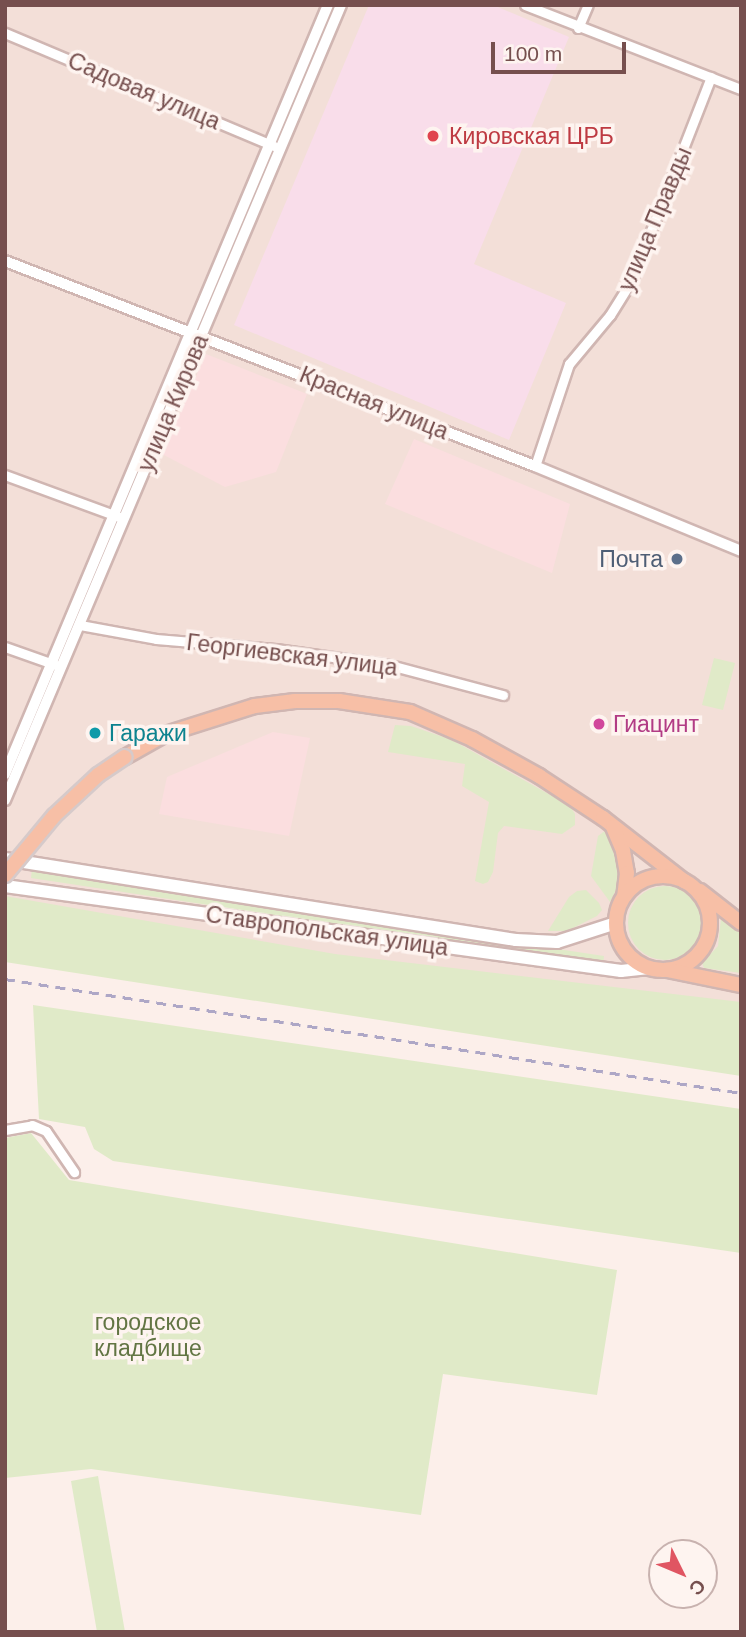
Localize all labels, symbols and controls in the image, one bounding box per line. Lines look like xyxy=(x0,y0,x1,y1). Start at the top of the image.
scale bar xyxy=(494,28,629,72)
text: 100 m xyxy=(504,42,562,65)
street label: Садовая улица xyxy=(64,47,224,135)
place label: Кировская ЦРБ xyxy=(449,122,614,150)
marker: Кировская ЦРБ xyxy=(423,126,443,146)
street label: улица Правды xyxy=(612,143,698,295)
street label: улица Кирова xyxy=(132,330,214,476)
street label: Красная улица xyxy=(296,361,452,445)
place label: Почта xyxy=(599,545,663,573)
marker: Почта xyxy=(669,551,685,567)
street label: Георгиевская улица xyxy=(185,628,399,682)
place label: Гиацинт xyxy=(613,710,699,738)
marker: Гиацинт xyxy=(591,716,607,732)
place label: Гаражи xyxy=(109,719,187,747)
marker: Гаражи xyxy=(87,725,103,741)
street label: Ставропольская улица xyxy=(204,900,450,962)
park label: городское кладбище xyxy=(94,1308,202,1362)
north arrow xyxy=(648,1539,718,1609)
text: С xyxy=(685,1575,710,1599)

